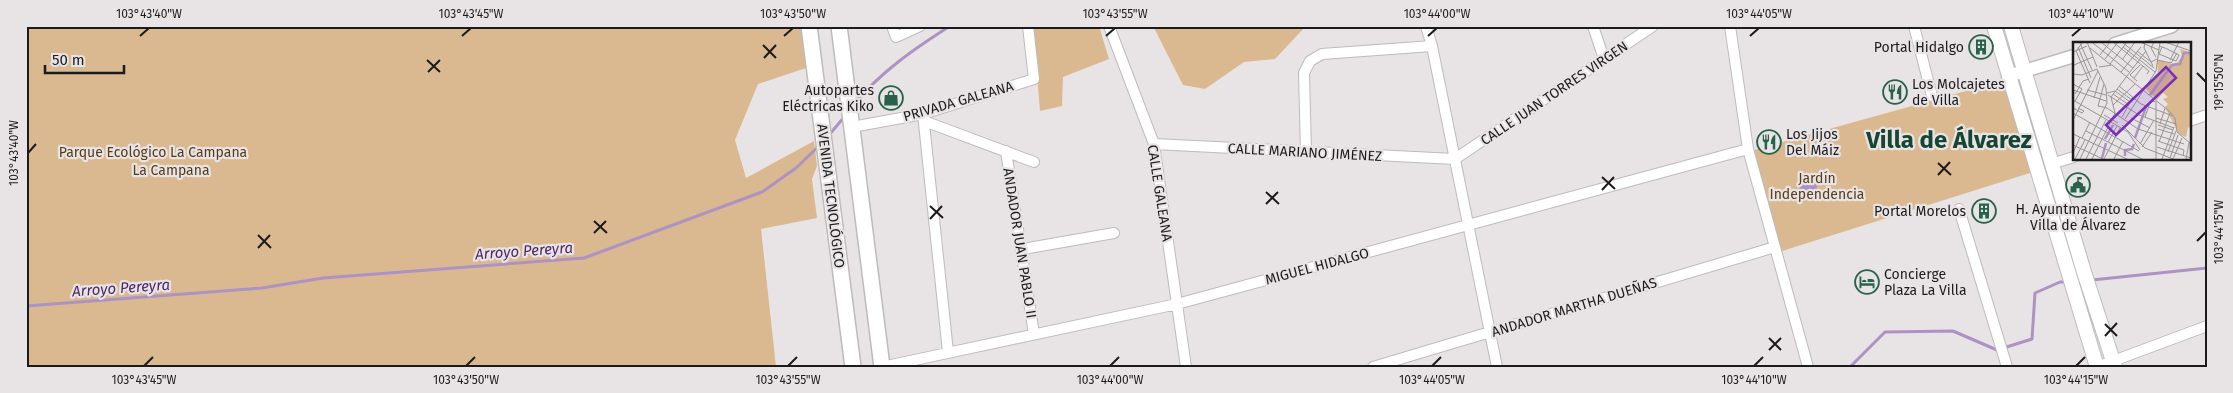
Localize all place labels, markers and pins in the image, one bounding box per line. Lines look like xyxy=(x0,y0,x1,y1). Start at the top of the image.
building icon: Portal Hidalgo xyxy=(1968,34,1994,60)
place label: Portal Hidalgo xyxy=(1874,39,1964,56)
place label: Los Molcajetes de Villa xyxy=(1912,76,2005,109)
restaurant icon: Los Molcajetes de Villa xyxy=(1882,79,1908,105)
place label: Autopartes Eléctricas Kiko xyxy=(782,82,874,115)
shop icon: Autopartes Eléctricas Kiko xyxy=(878,85,904,111)
place label: Los Jijos Del Máiz xyxy=(1786,126,1839,159)
restaurant icon: Los Jijos Del Máiz xyxy=(1756,129,1782,155)
public building icon: H. Ayuntmaiento de Villa de Álvarez xyxy=(2065,172,2091,198)
building icon: Portal Morelos xyxy=(1971,198,1997,224)
place label: H. Ayuntmaiento de Villa de Álvarez xyxy=(2015,201,2141,234)
place label: Portal Morelos xyxy=(1874,203,1966,220)
place label: Concierge Plaza La Villa xyxy=(1884,266,1967,299)
hotel icon: Concierge Plaza La Villa xyxy=(1854,269,1880,295)

